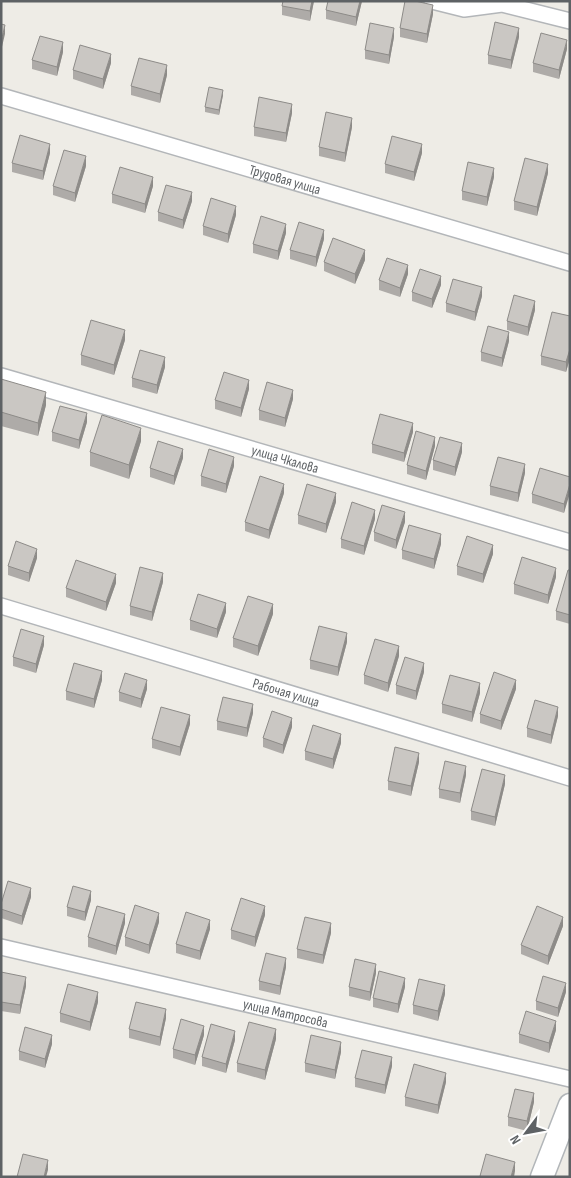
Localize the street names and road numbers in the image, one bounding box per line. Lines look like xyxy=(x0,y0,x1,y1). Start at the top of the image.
street label: Трудовая улица xyxy=(247,161,323,198)
street label: улица Чкалова xyxy=(250,441,321,477)
street label: Рабочая улица xyxy=(251,674,322,710)
street label: улица Матросова xyxy=(241,995,329,1031)

